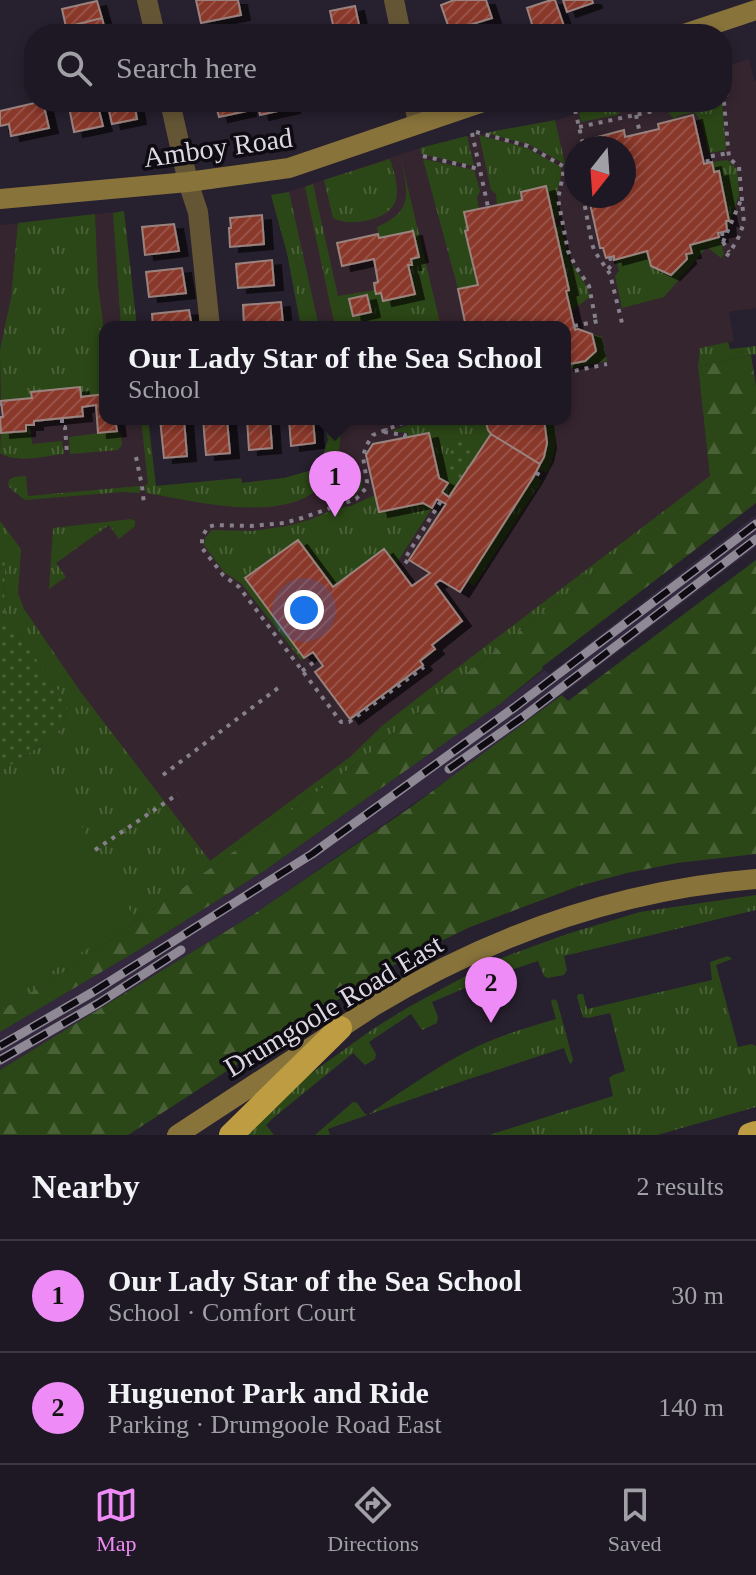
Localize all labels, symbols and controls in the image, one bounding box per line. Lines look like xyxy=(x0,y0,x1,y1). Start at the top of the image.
search box xyxy=(24,24,732,112)
icon: search xyxy=(52,46,96,90)
text: Search here xyxy=(116,51,257,84)
street label: Amboy Road xyxy=(142,122,295,173)
north arrow xyxy=(564,136,636,208)
popup xyxy=(99,321,571,425)
text: Our Lady Star of the Sea School xyxy=(128,341,542,374)
text: School xyxy=(128,375,200,404)
pin: 1 xyxy=(309,451,361,517)
your location xyxy=(284,590,324,630)
street label: Drumgoole Road East xyxy=(219,928,448,1083)
pin: 2 xyxy=(465,957,517,1023)
text: Nearby xyxy=(32,1168,140,1205)
text: 2 results xyxy=(637,1172,724,1201)
text: Our Lady Star of the Sea School xyxy=(108,1264,522,1297)
text: 1 xyxy=(52,1281,65,1310)
text: 30 m xyxy=(671,1281,724,1310)
text: School · Comfort Court xyxy=(108,1298,356,1327)
text: Huguenot Park and Ride xyxy=(108,1376,429,1409)
text: 2 xyxy=(52,1393,65,1422)
text: 140 m xyxy=(658,1393,724,1422)
text: Parking · Drumgoole Road East xyxy=(108,1410,442,1439)
tab: Map xyxy=(94,1483,138,1557)
tab: Directions xyxy=(327,1483,419,1557)
tab: Saved xyxy=(608,1483,662,1557)

